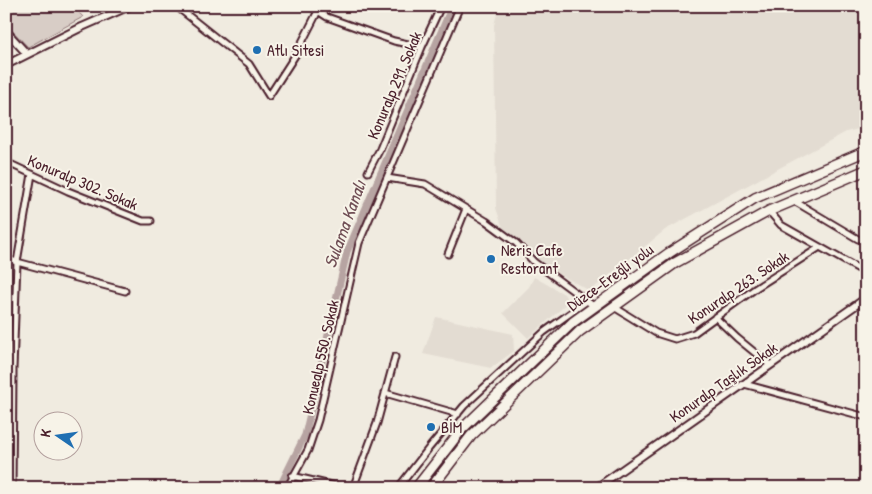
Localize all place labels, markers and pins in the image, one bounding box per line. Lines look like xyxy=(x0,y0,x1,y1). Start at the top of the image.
place label: Atlı Sitesi xyxy=(267,39,324,61)
marker: Atlı Sitesi xyxy=(251,44,263,56)
place label: Neris Cafe Restorant xyxy=(501,239,563,279)
marker: Neris Cafe Restorant xyxy=(485,253,497,265)
place label: BİM xyxy=(441,416,462,438)
marker: BİM xyxy=(425,421,437,433)

